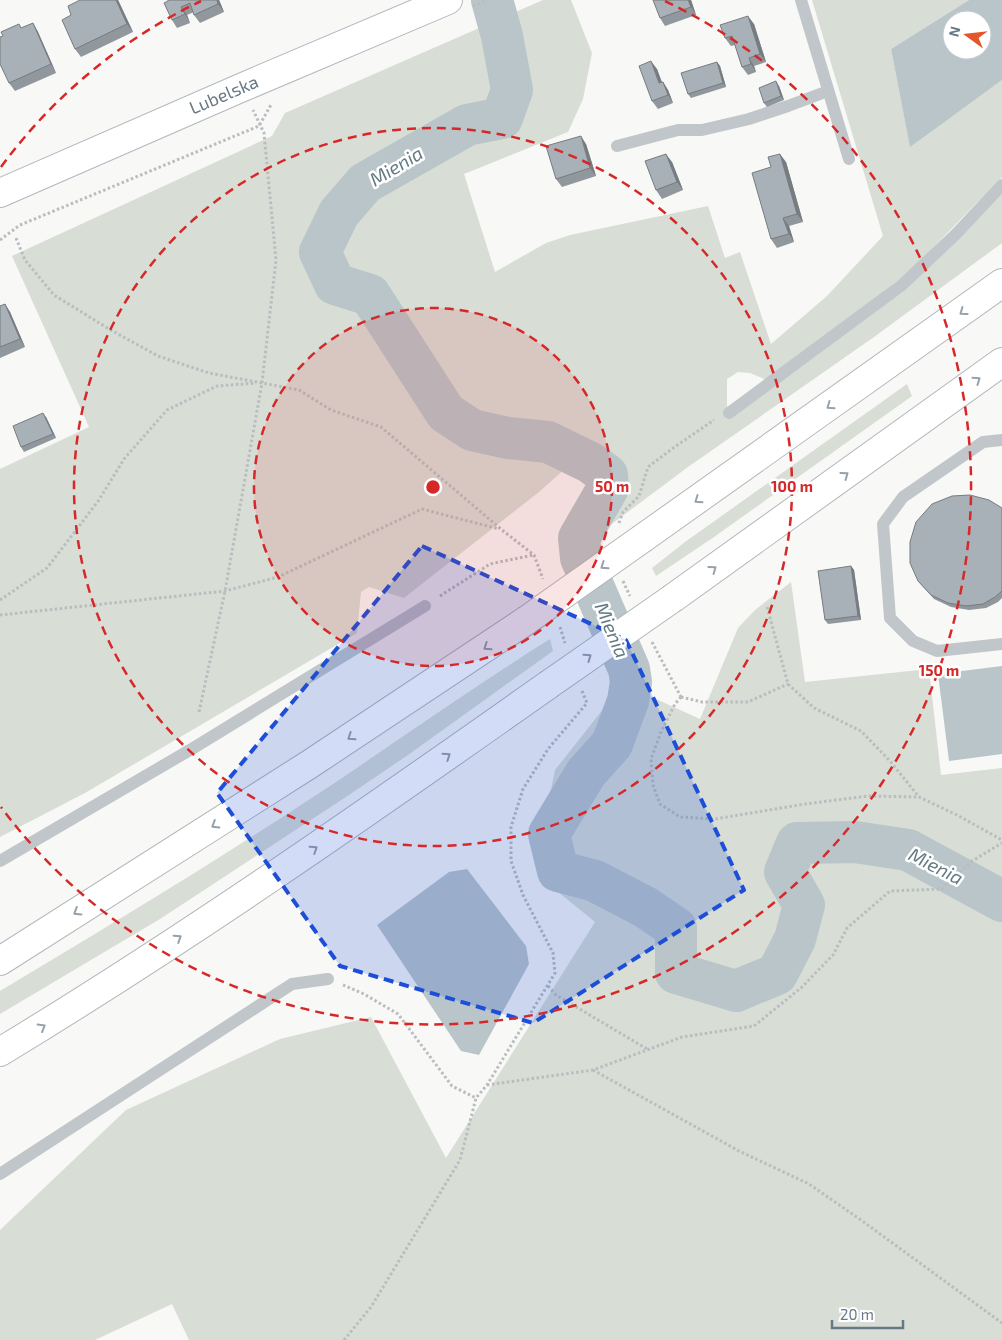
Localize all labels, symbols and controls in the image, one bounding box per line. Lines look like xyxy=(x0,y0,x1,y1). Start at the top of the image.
north arrow xyxy=(942,10,992,60)
text: N xyxy=(944,24,963,39)
street label: Lubelska xyxy=(186,70,261,118)
water label: Mienia xyxy=(365,141,427,190)
one-way arrow xyxy=(959,306,968,315)
one-way arrow xyxy=(971,377,981,386)
one-way arrow xyxy=(826,400,836,409)
one-way arrow xyxy=(839,472,848,480)
text: 50 m xyxy=(595,477,629,495)
text: 100 m xyxy=(771,477,813,495)
centre of rings xyxy=(424,478,442,496)
one-way arrow xyxy=(694,494,703,503)
one-way arrow xyxy=(600,560,609,569)
one-way arrow xyxy=(707,566,717,575)
water label: Mienia xyxy=(591,599,634,661)
one-way arrow xyxy=(483,641,492,650)
one-way arrow xyxy=(582,654,592,663)
text: 150 m xyxy=(919,661,959,679)
one-way arrow xyxy=(348,731,357,740)
one-way arrow xyxy=(441,753,451,762)
one-way arrow xyxy=(211,819,220,828)
water label: Mienia xyxy=(905,842,967,889)
one-way arrow xyxy=(308,846,317,855)
one-way arrow xyxy=(74,906,83,916)
one-way arrow xyxy=(172,935,181,945)
one-way arrow xyxy=(36,1024,45,1034)
scale bar xyxy=(832,1298,903,1330)
text: 20 m xyxy=(840,1305,874,1323)

